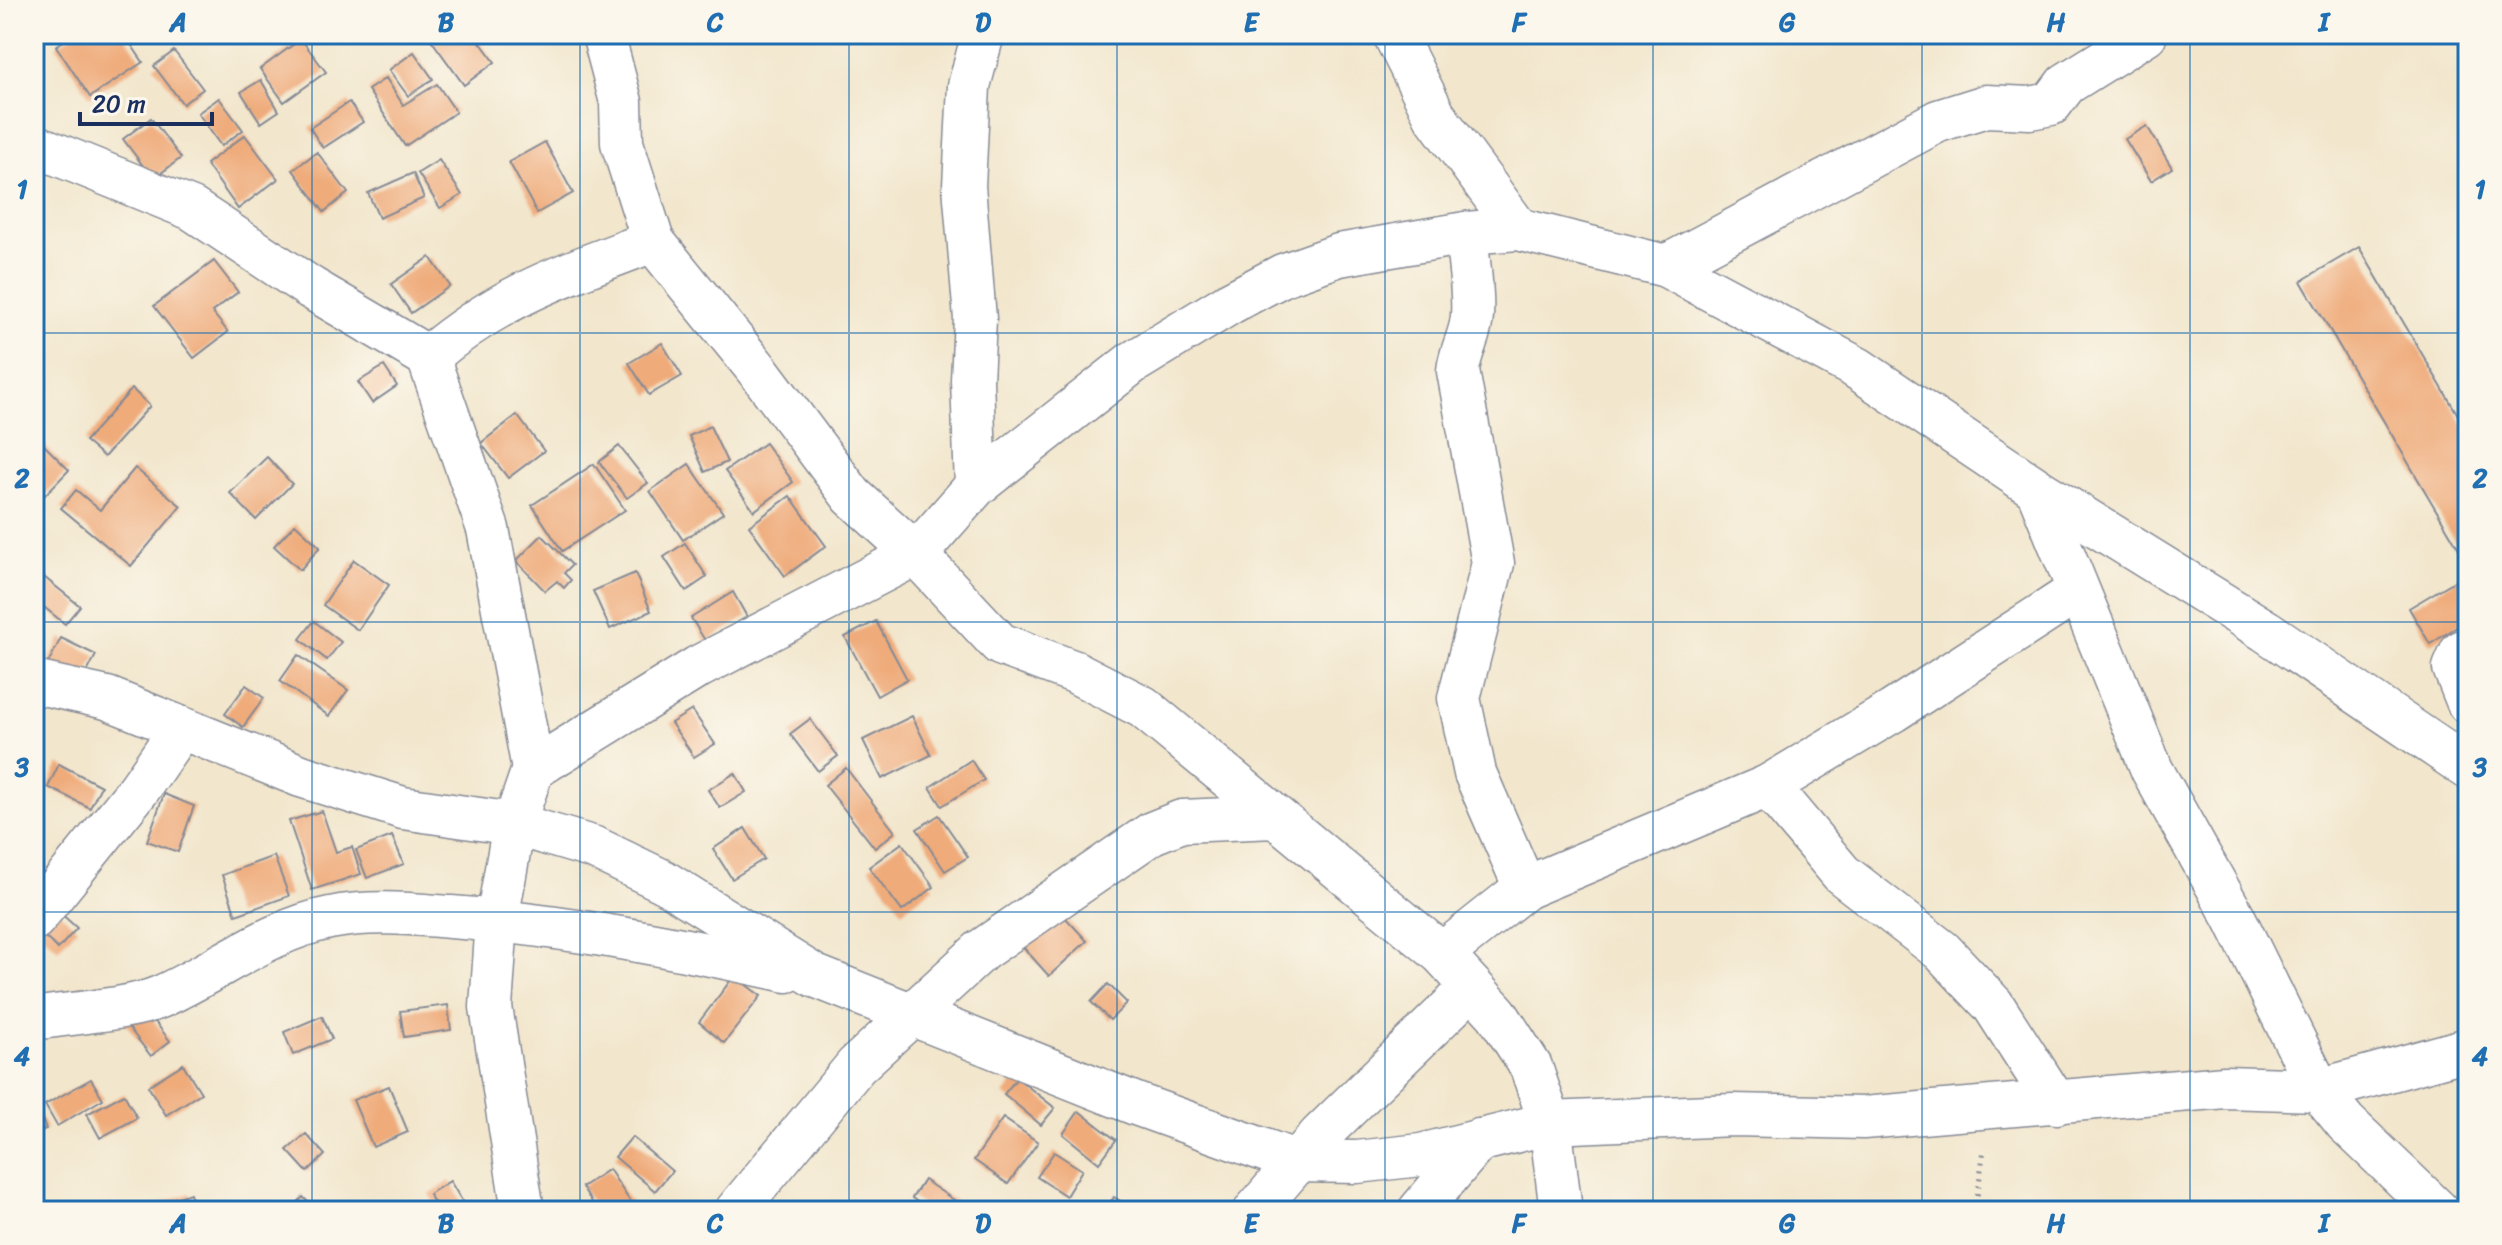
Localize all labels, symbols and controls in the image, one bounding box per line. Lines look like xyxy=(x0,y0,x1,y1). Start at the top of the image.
text: A xyxy=(168,0,187,45)
text: B xyxy=(438,0,455,45)
text: C xyxy=(706,0,724,45)
text: D xyxy=(975,0,991,45)
text: E xyxy=(1244,0,1261,45)
text: F xyxy=(1511,0,1528,45)
text: G xyxy=(1779,0,1796,45)
text: H xyxy=(2047,0,2066,45)
text: I xyxy=(2317,0,2332,45)
scale bar xyxy=(80,76,212,126)
text: 20 m xyxy=(92,83,146,125)
text: 1 xyxy=(16,166,28,212)
text: 1 xyxy=(2474,166,2486,212)
text: 2 xyxy=(13,455,30,501)
text: 2 xyxy=(2471,455,2488,501)
text: 3 xyxy=(14,744,30,790)
text: 3 xyxy=(2472,744,2488,790)
text: 4 xyxy=(14,1033,30,1079)
text: 4 xyxy=(2472,1033,2488,1079)
text: A xyxy=(168,1200,187,1245)
text: B xyxy=(438,1200,455,1245)
text: C xyxy=(706,1200,724,1245)
text: D xyxy=(975,1200,991,1245)
text: E xyxy=(1244,1200,1261,1245)
text: F xyxy=(1511,1200,1528,1245)
text: G xyxy=(1779,1200,1796,1245)
text: H xyxy=(2047,1200,2066,1245)
text: I xyxy=(2317,1200,2332,1245)

